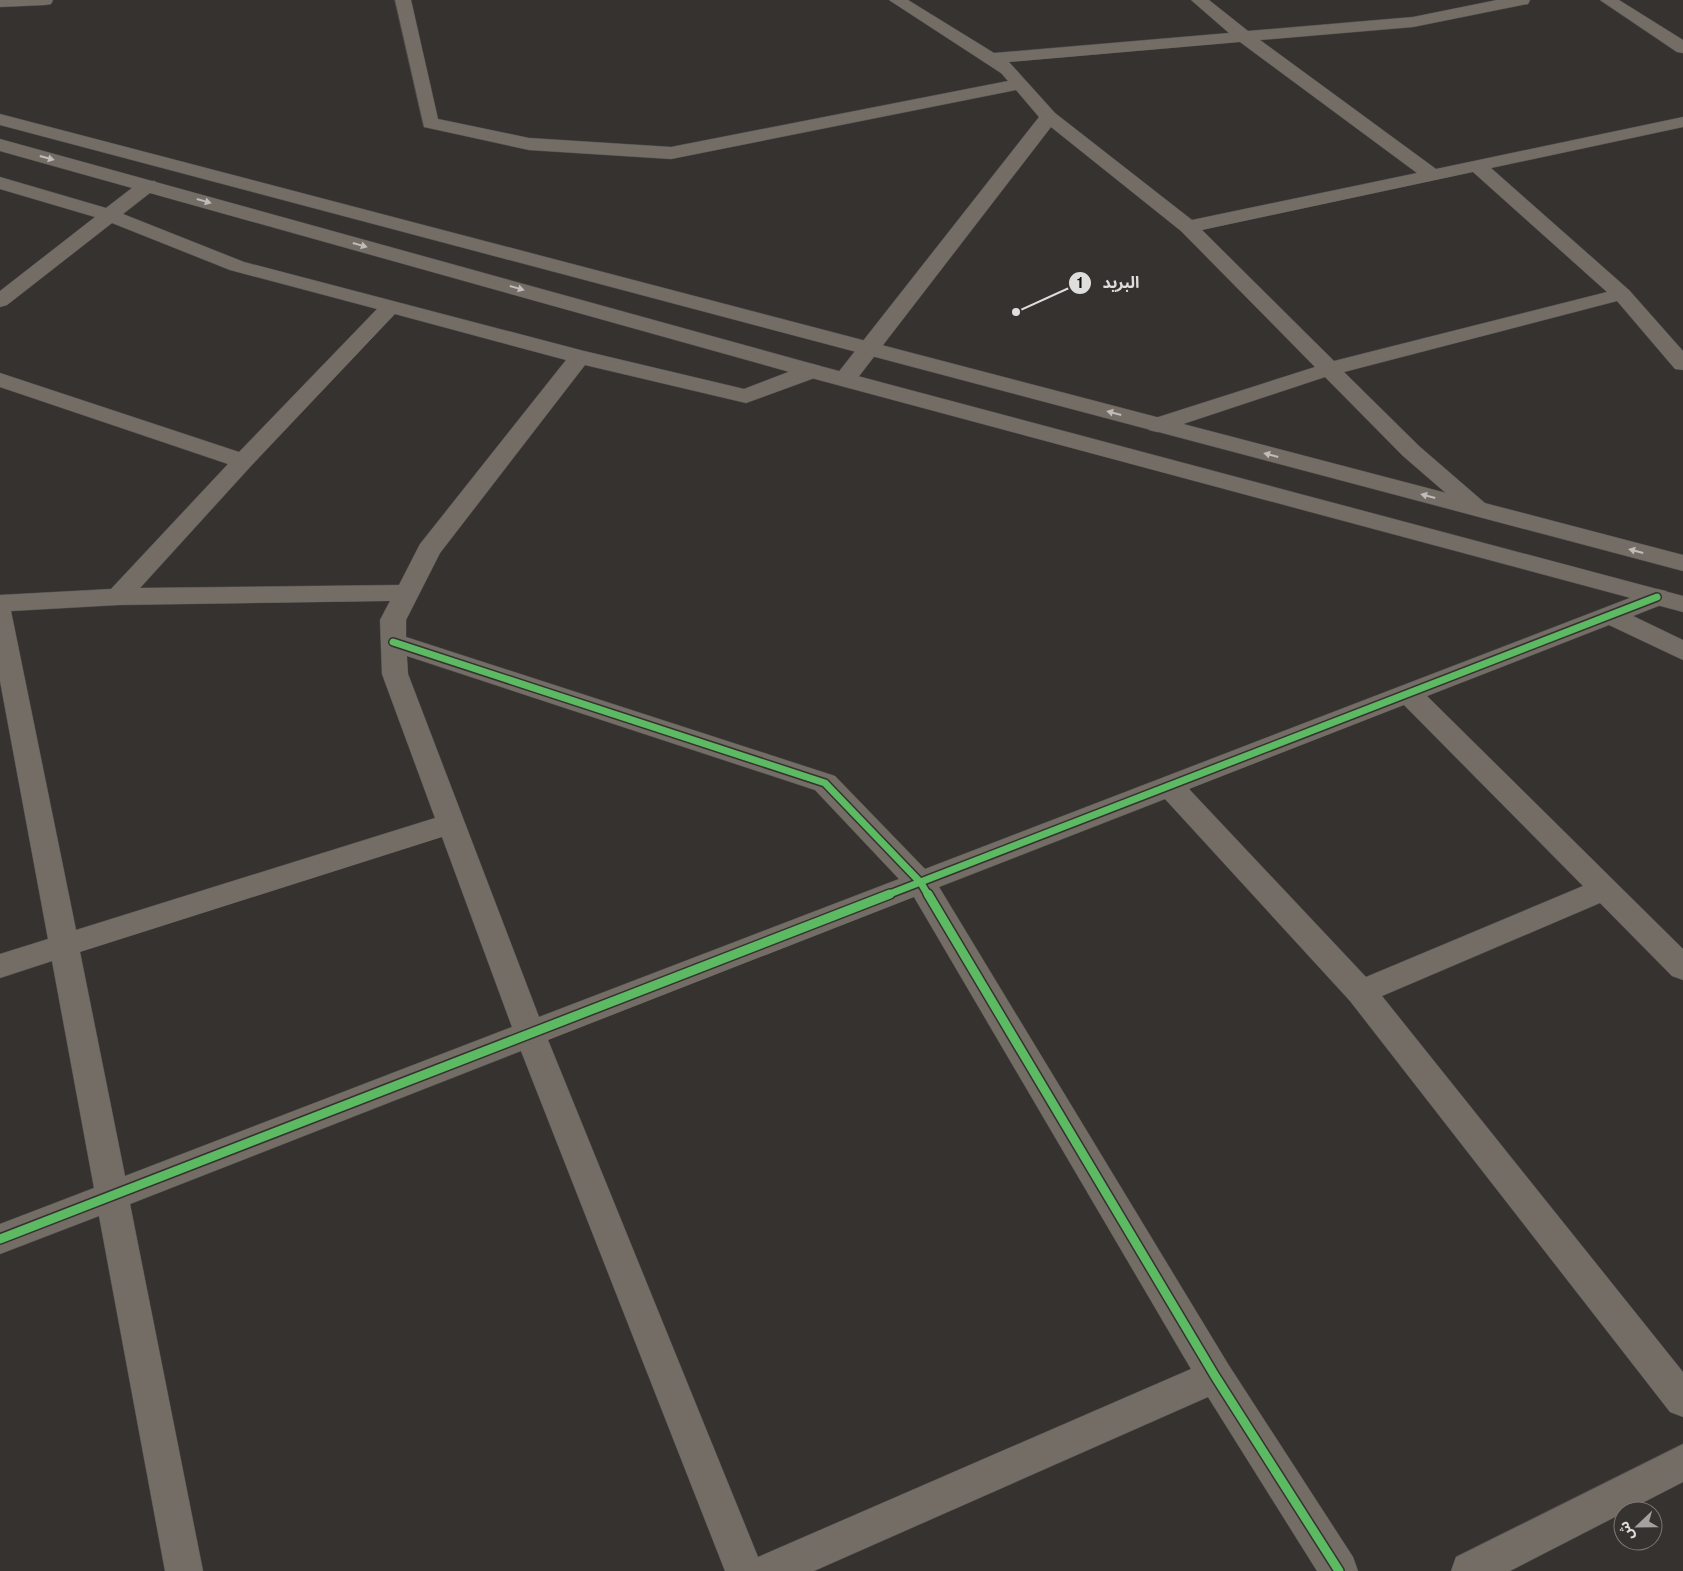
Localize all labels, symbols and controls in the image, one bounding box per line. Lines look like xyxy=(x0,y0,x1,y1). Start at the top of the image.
one-way arrow xyxy=(39,154,55,162)
one-way arrow xyxy=(196,197,211,205)
one-way arrow xyxy=(353,241,368,249)
callout: البريد xyxy=(1068,267,1149,298)
text: البريد xyxy=(1103,273,1139,292)
text: 1 xyxy=(1077,274,1083,291)
one-way arrow xyxy=(509,285,524,293)
one-way arrow xyxy=(1106,409,1121,417)
one-way arrow xyxy=(1263,450,1278,458)
one-way arrow xyxy=(1420,492,1435,500)
one-way arrow xyxy=(1628,546,1643,554)
north arrow xyxy=(1613,1501,1663,1551)
text: ش xyxy=(1615,1519,1637,1543)

